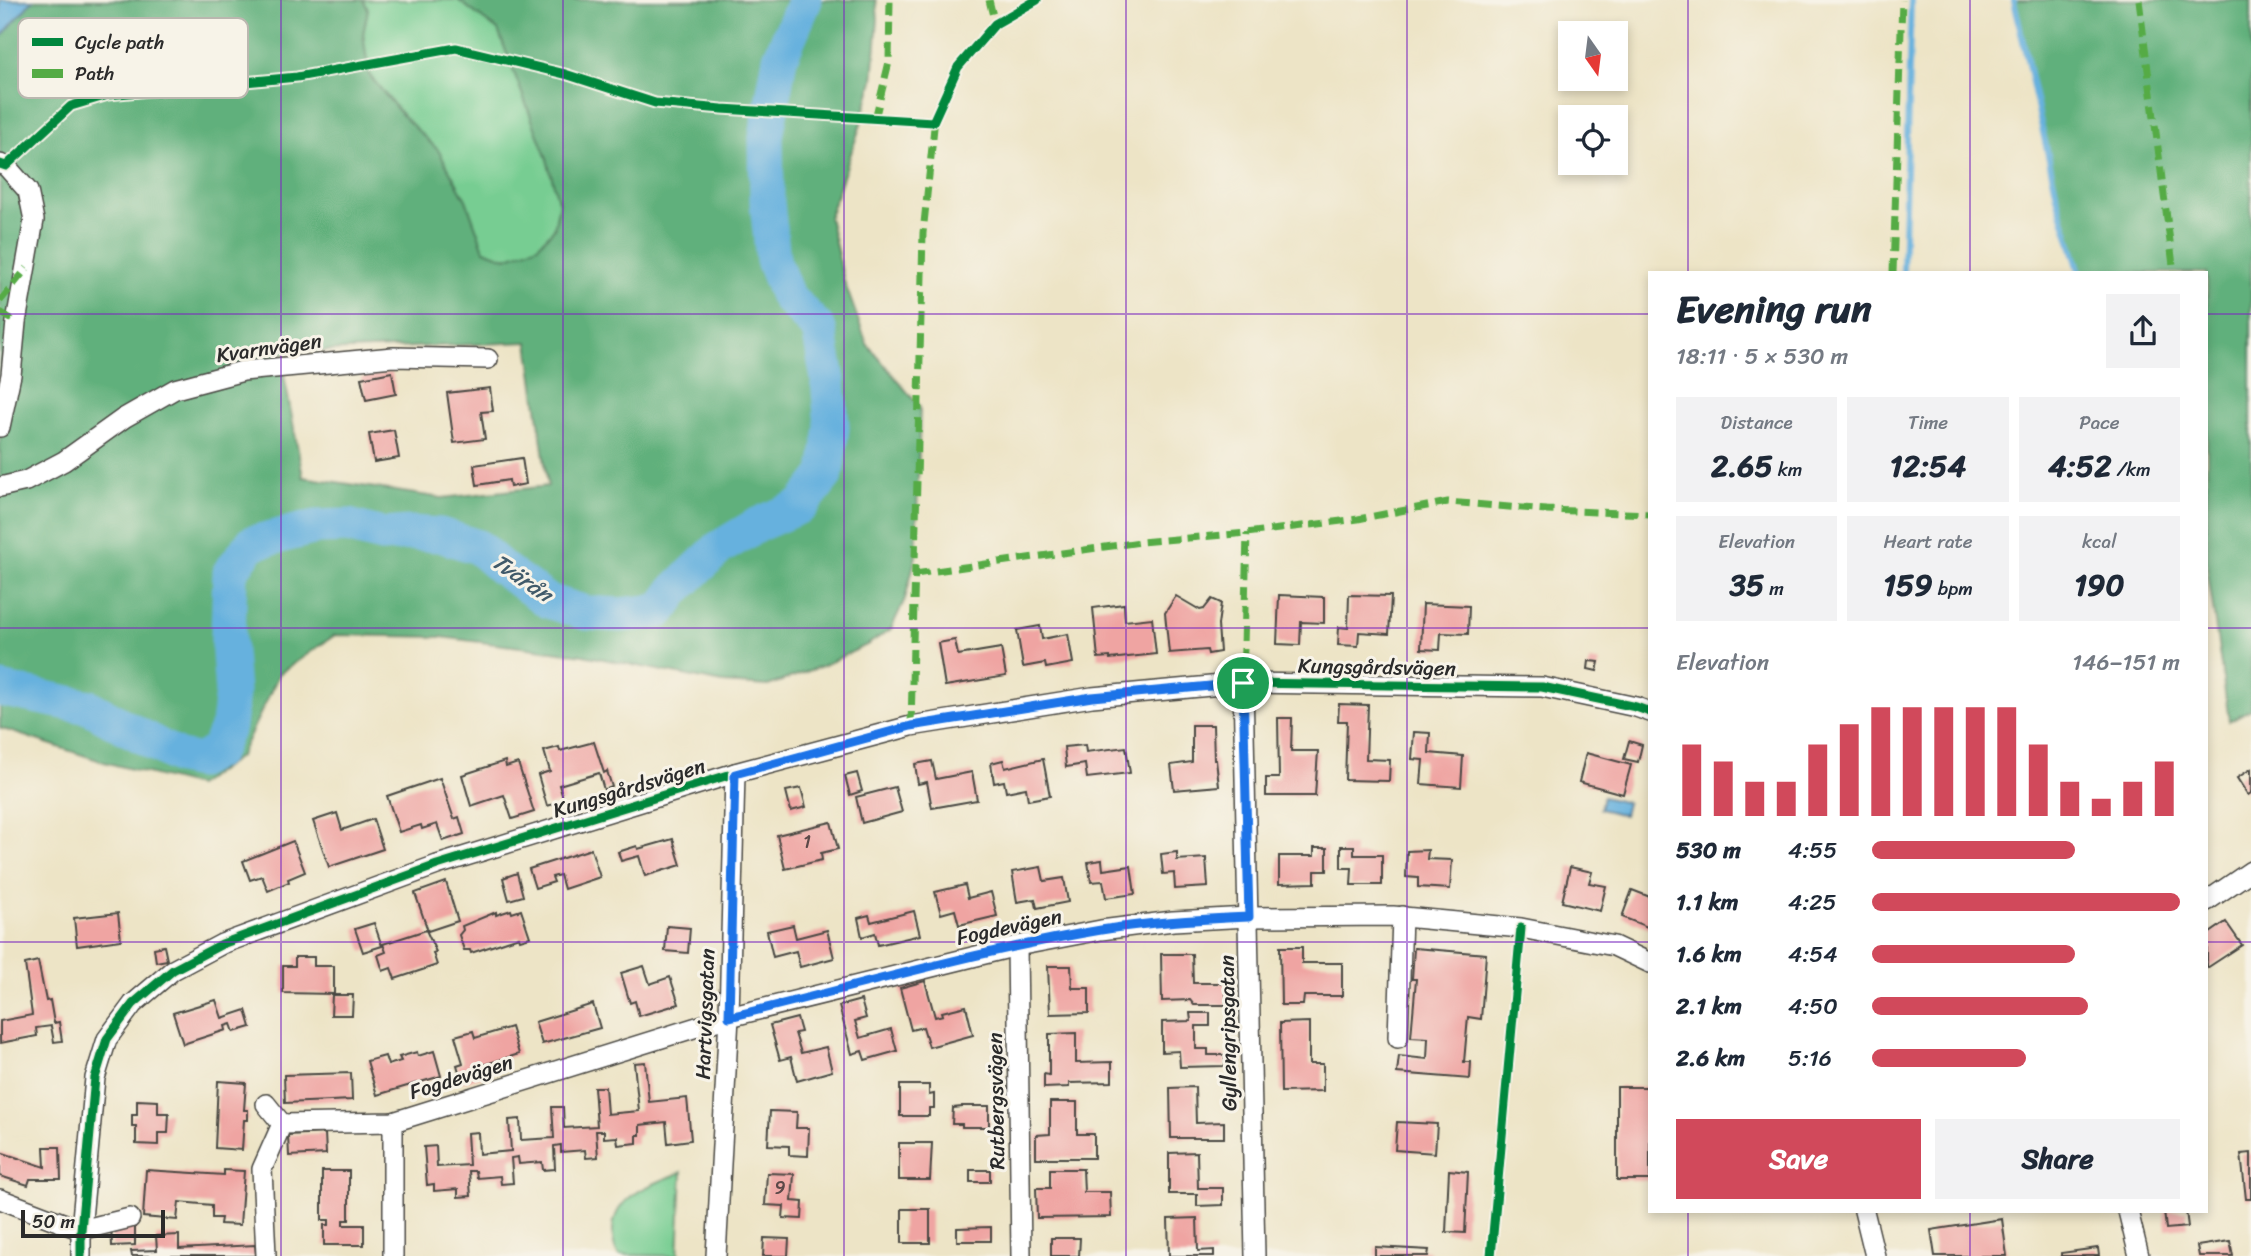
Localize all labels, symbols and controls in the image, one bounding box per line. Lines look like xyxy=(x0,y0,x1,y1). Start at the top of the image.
legend xyxy=(18,18,248,98)
north arrow xyxy=(1558,21,1628,91)
map controls xyxy=(1558,21,1628,175)
text: Cycle path xyxy=(75,26,164,59)
text: Path xyxy=(75,57,114,90)
button: locate xyxy=(1558,105,1628,175)
text: Evening run xyxy=(1676,276,1872,343)
button: share xyxy=(2106,294,2180,368)
street label: Kvarnvägen xyxy=(214,322,324,374)
text: 18:11 · 5 × 530 m xyxy=(1676,336,1848,377)
text: Distance xyxy=(1721,406,1793,439)
text: Time xyxy=(1908,406,1948,439)
text: Pace xyxy=(2079,406,2119,439)
text: 2.65 xyxy=(1711,439,1773,493)
text: 12:54 xyxy=(1890,439,1966,493)
text: 4:52 xyxy=(2048,439,2112,493)
text: km xyxy=(1773,453,1802,486)
text: /km xyxy=(2112,453,2151,486)
text: Elevation xyxy=(1718,525,1795,558)
text: Heart rate xyxy=(1883,525,1973,558)
text: kcal xyxy=(2082,525,2117,558)
water label: Tvärån xyxy=(483,542,563,615)
text: 35 xyxy=(1729,558,1764,612)
text: 159 xyxy=(1883,558,1933,612)
text: 190 xyxy=(2074,558,2124,612)
text: m xyxy=(1764,572,1784,605)
text: bpm xyxy=(1933,572,1973,605)
text: Elevation xyxy=(1676,642,1769,683)
text: 146–151 m xyxy=(2072,642,2180,683)
street label: Kungsgårdsvägen xyxy=(1298,647,1456,687)
pin xyxy=(1213,653,1273,713)
icon: arrive xyxy=(1224,664,1262,702)
street label: Kungsgårdsvägen xyxy=(548,747,710,829)
house number: 1 xyxy=(803,826,811,858)
text: 530 m xyxy=(1676,830,1741,871)
text: 4:55 xyxy=(1788,830,1837,871)
text: 1.1 km xyxy=(1676,882,1739,923)
text: 4:25 xyxy=(1788,882,1837,923)
street label: Fogdevägen xyxy=(953,897,1065,957)
text: 1.6 km xyxy=(1676,934,1742,975)
text: 4:54 xyxy=(1788,934,1838,975)
street label: Hartvigsgatan xyxy=(684,948,726,1080)
street label: Gyllengripsgatan xyxy=(1208,955,1248,1111)
text: 2.1 km xyxy=(1676,986,1742,1027)
text: 4:50 xyxy=(1788,986,1838,1027)
street label: Rutbergsvägen xyxy=(976,1032,1016,1170)
text: 2.6 km xyxy=(1676,1038,1745,1079)
text: 5:16 xyxy=(1788,1038,1832,1079)
street label: Fogdevägen xyxy=(404,1043,518,1111)
button: Save xyxy=(1676,1119,1921,1199)
button: Share xyxy=(1935,1119,2180,1199)
house number: 9 xyxy=(774,1172,786,1204)
text: 50 m xyxy=(32,1205,75,1238)
scale bar xyxy=(21,1207,164,1239)

